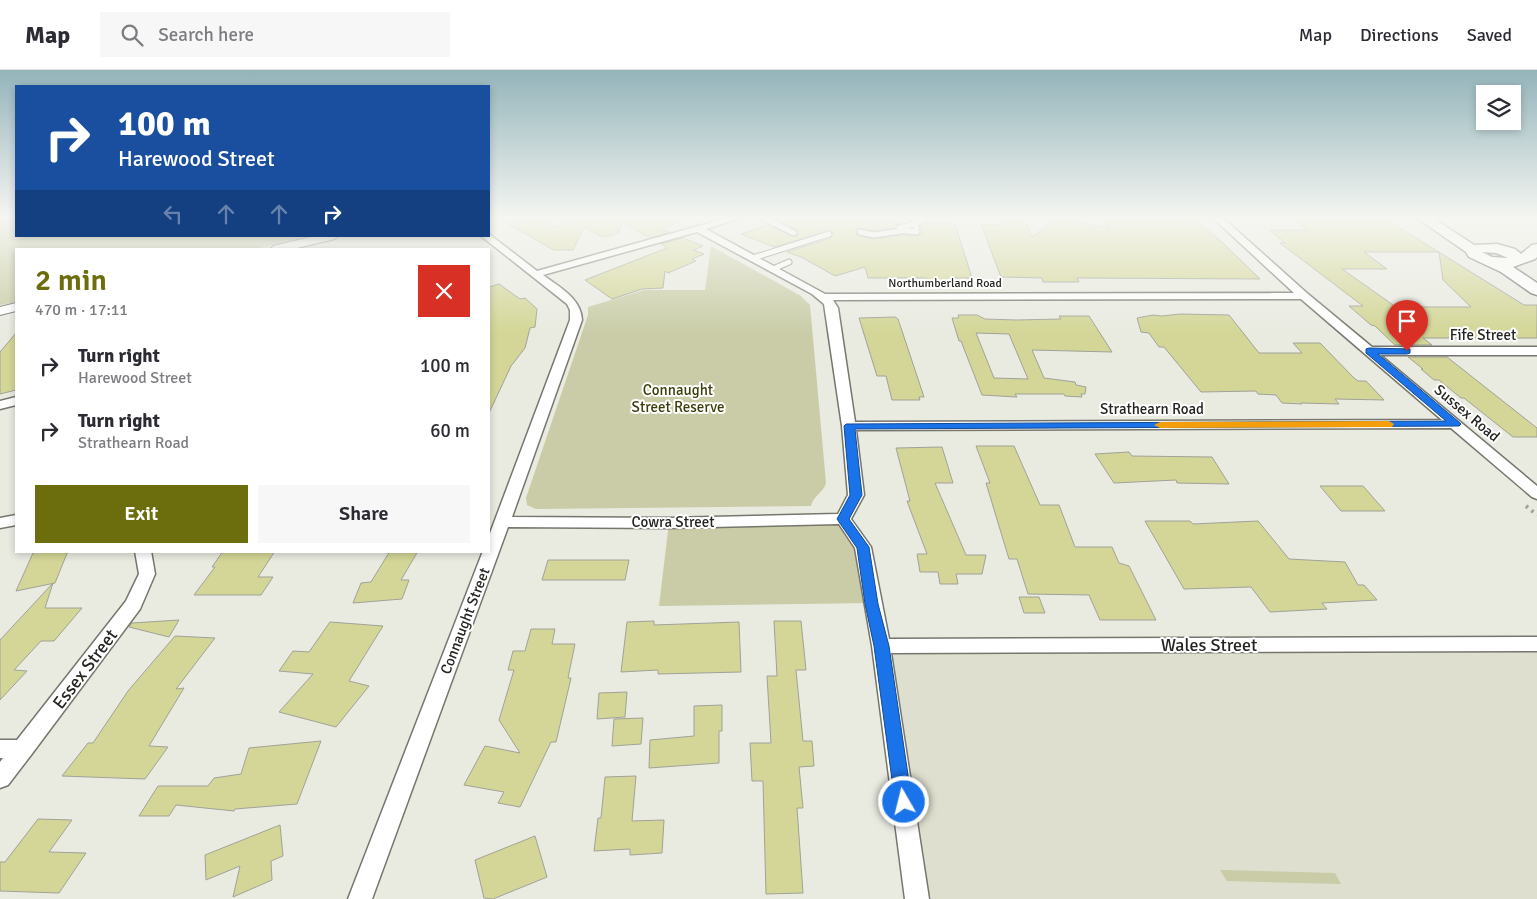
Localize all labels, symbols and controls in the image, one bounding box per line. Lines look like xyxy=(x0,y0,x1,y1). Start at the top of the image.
search box xyxy=(100,12,450,57)
text: Map xyxy=(25,20,70,50)
icon: search xyxy=(118,21,146,49)
text: Search here xyxy=(158,23,254,47)
text: Map xyxy=(1299,24,1332,46)
text: Directions xyxy=(1360,24,1439,46)
text: Saved xyxy=(1467,24,1512,46)
map controls xyxy=(1476,85,1521,130)
button: layers xyxy=(1476,85,1521,130)
text: 100 m xyxy=(118,102,211,145)
icon: right xyxy=(35,105,100,170)
text: Harewood Street xyxy=(118,145,275,172)
icon: left xyxy=(159,200,187,228)
icon: ahead xyxy=(212,200,240,228)
icon: ahead xyxy=(265,200,293,228)
icon: right xyxy=(318,200,346,228)
text: 2 min xyxy=(35,262,107,299)
button: close xyxy=(418,265,470,317)
street label: Northumberland Road xyxy=(888,276,1002,291)
text: 470 m · 17:11 xyxy=(35,300,128,320)
pin xyxy=(1386,300,1428,351)
icon: arrive xyxy=(1393,307,1421,335)
street label: Fife Street xyxy=(1450,326,1516,344)
text: Turn right xyxy=(78,344,160,368)
icon: right xyxy=(35,352,63,380)
text: 100 m xyxy=(420,354,470,378)
text: Harewood Street xyxy=(78,368,192,388)
park label: Connaught Street Reserve xyxy=(632,381,724,416)
street label: Sussex Road xyxy=(1431,381,1503,445)
street label: Strathearn Road xyxy=(1100,400,1204,418)
text: Turn right xyxy=(78,409,160,433)
icon: right xyxy=(35,417,63,445)
text: 60 m xyxy=(430,419,470,443)
text: Strathearn Road xyxy=(78,433,189,453)
button: Exit xyxy=(35,485,248,543)
button: Share xyxy=(258,485,470,543)
street label: Cowra Street xyxy=(632,513,714,531)
street label: Connaught Street xyxy=(436,565,494,677)
street label: Essex Street xyxy=(48,625,122,713)
street label: Wales Street xyxy=(1161,634,1257,656)
position arrow xyxy=(877,775,929,827)

